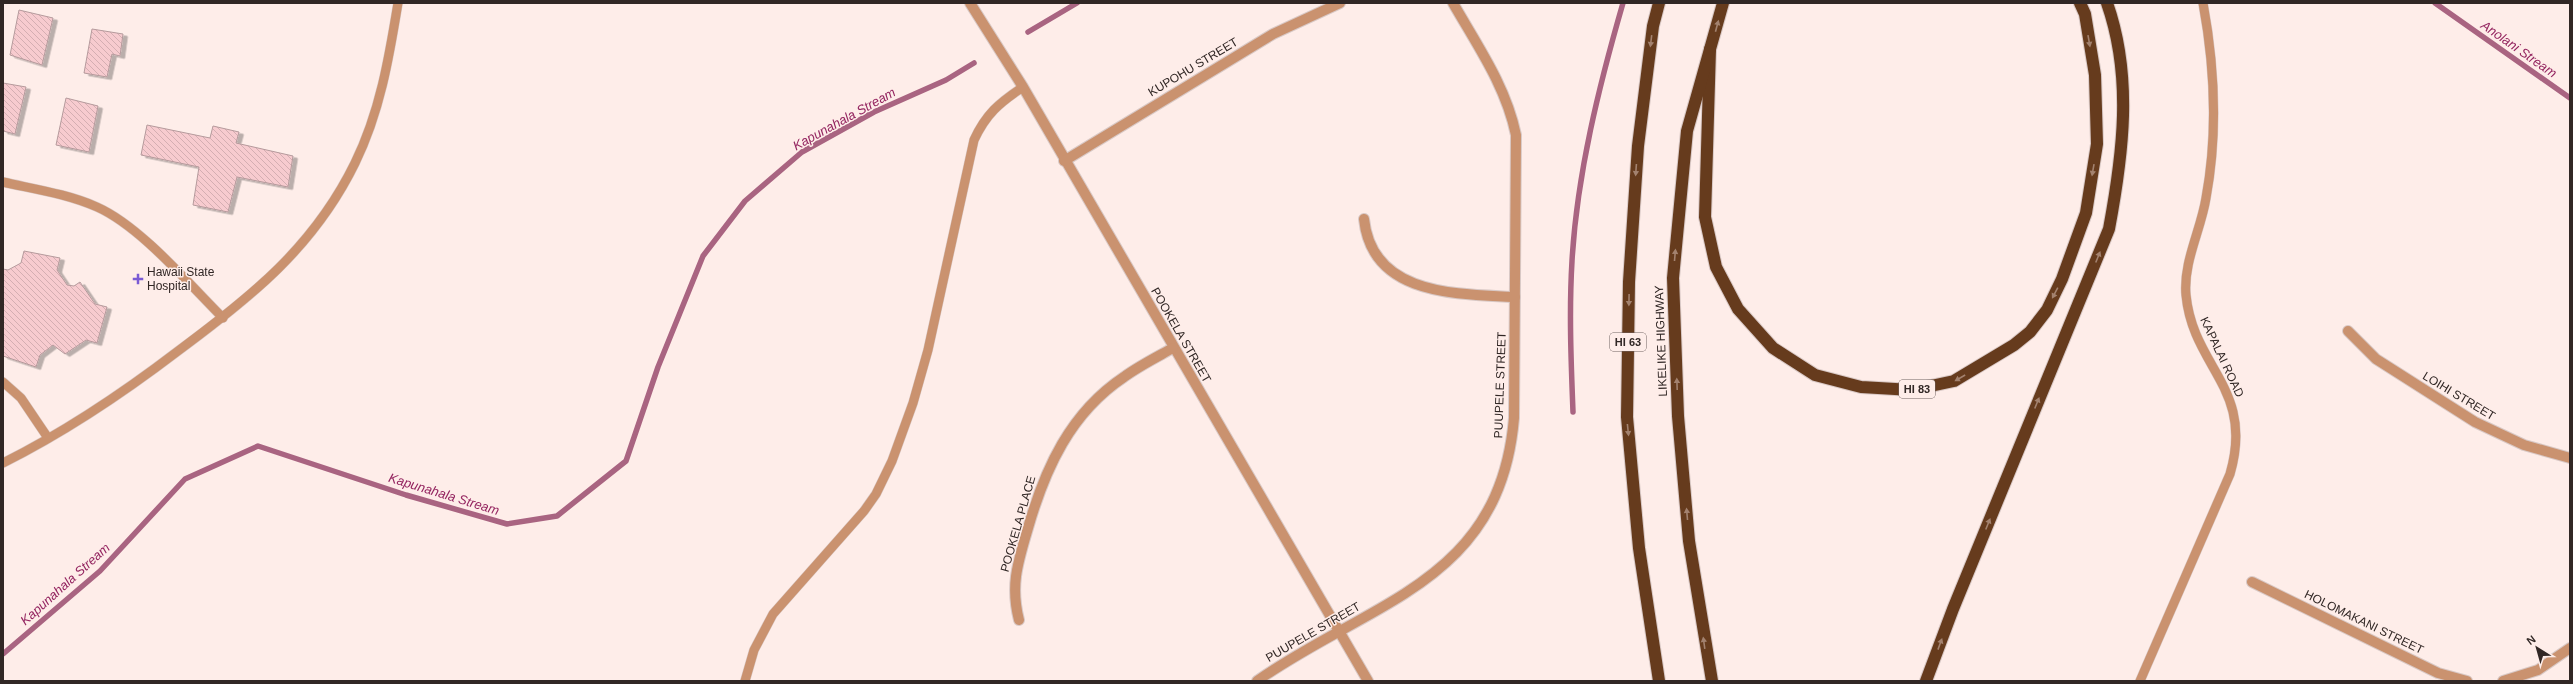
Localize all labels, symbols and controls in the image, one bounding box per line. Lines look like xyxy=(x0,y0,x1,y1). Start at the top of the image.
water label: Anolani Stream xyxy=(2477,17,2560,81)
one-way arrow xyxy=(1714,20,1720,32)
street label: KUPOHU STREET xyxy=(1146,34,1241,99)
one-way arrow xyxy=(1648,35,1654,47)
one-way arrow xyxy=(2087,35,2093,47)
water label: Kapunahala Stream xyxy=(790,85,898,153)
one-way arrow xyxy=(1633,164,1640,176)
one-way arrow xyxy=(2090,164,2096,176)
one-way arrow xyxy=(1672,249,1678,261)
one-way arrow xyxy=(2095,251,2101,263)
place label: Hawaii State Hospital xyxy=(147,265,215,293)
marker: Hawaii State Hospital xyxy=(132,273,144,285)
street label: POOKELA STREET xyxy=(1148,285,1214,386)
street label: LIKELIKE HIGHWAY xyxy=(1652,285,1670,397)
one-way arrow xyxy=(2052,288,2058,299)
one-way arrow xyxy=(1626,294,1632,307)
street label: KAPALAI ROAD xyxy=(2197,315,2247,400)
street label: PUUPELE STREET xyxy=(1491,331,1509,439)
road number: HI 63 xyxy=(1610,333,1646,351)
street label: LOIHI STREET xyxy=(2420,369,2498,423)
one-way arrow xyxy=(1954,374,1966,381)
one-way arrow xyxy=(1674,377,1680,390)
road number: HI 83 xyxy=(1899,380,1935,398)
one-way arrow xyxy=(2035,397,2041,409)
one-way arrow xyxy=(1625,424,1631,436)
water label: Kapunahala Stream xyxy=(387,470,501,518)
street label: POOKELA PLACE xyxy=(998,474,1038,574)
one-way arrow xyxy=(1683,508,1690,520)
one-way arrow xyxy=(1985,518,1991,529)
water label: Kapunahala Stream xyxy=(17,540,113,628)
street label: HOLOMAKANI STREET xyxy=(2302,587,2426,657)
street label: PUUPELE STREET xyxy=(1263,599,1363,665)
north arrow xyxy=(2517,628,2557,668)
text: N xyxy=(2524,633,2538,647)
one-way arrow xyxy=(1701,637,1707,649)
one-way arrow xyxy=(1937,638,1943,650)

